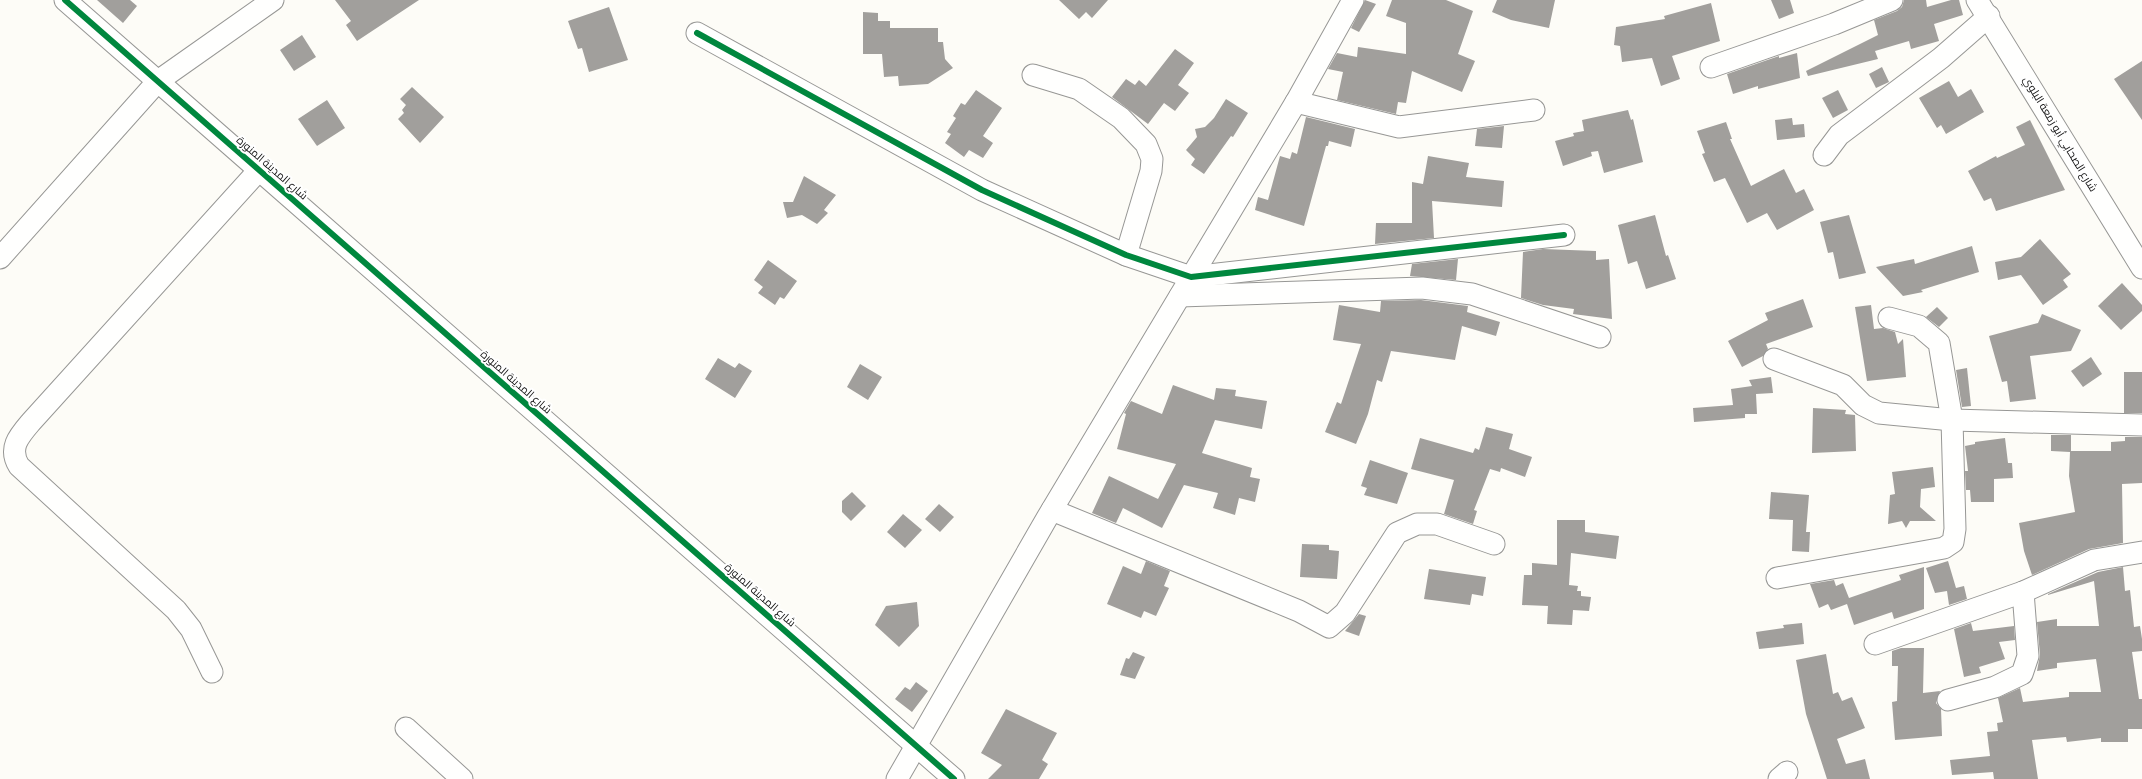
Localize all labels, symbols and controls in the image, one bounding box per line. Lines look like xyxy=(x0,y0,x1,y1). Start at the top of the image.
street label: شارع الصحابي أبو زمعة البلوي xyxy=(2019,73,2101,195)
street label: شارع المدينة المنورة xyxy=(233,134,310,203)
street label: شارع المدينة المنورة xyxy=(477,348,554,417)
street label: شارع المدينة المنورة xyxy=(721,561,798,630)

